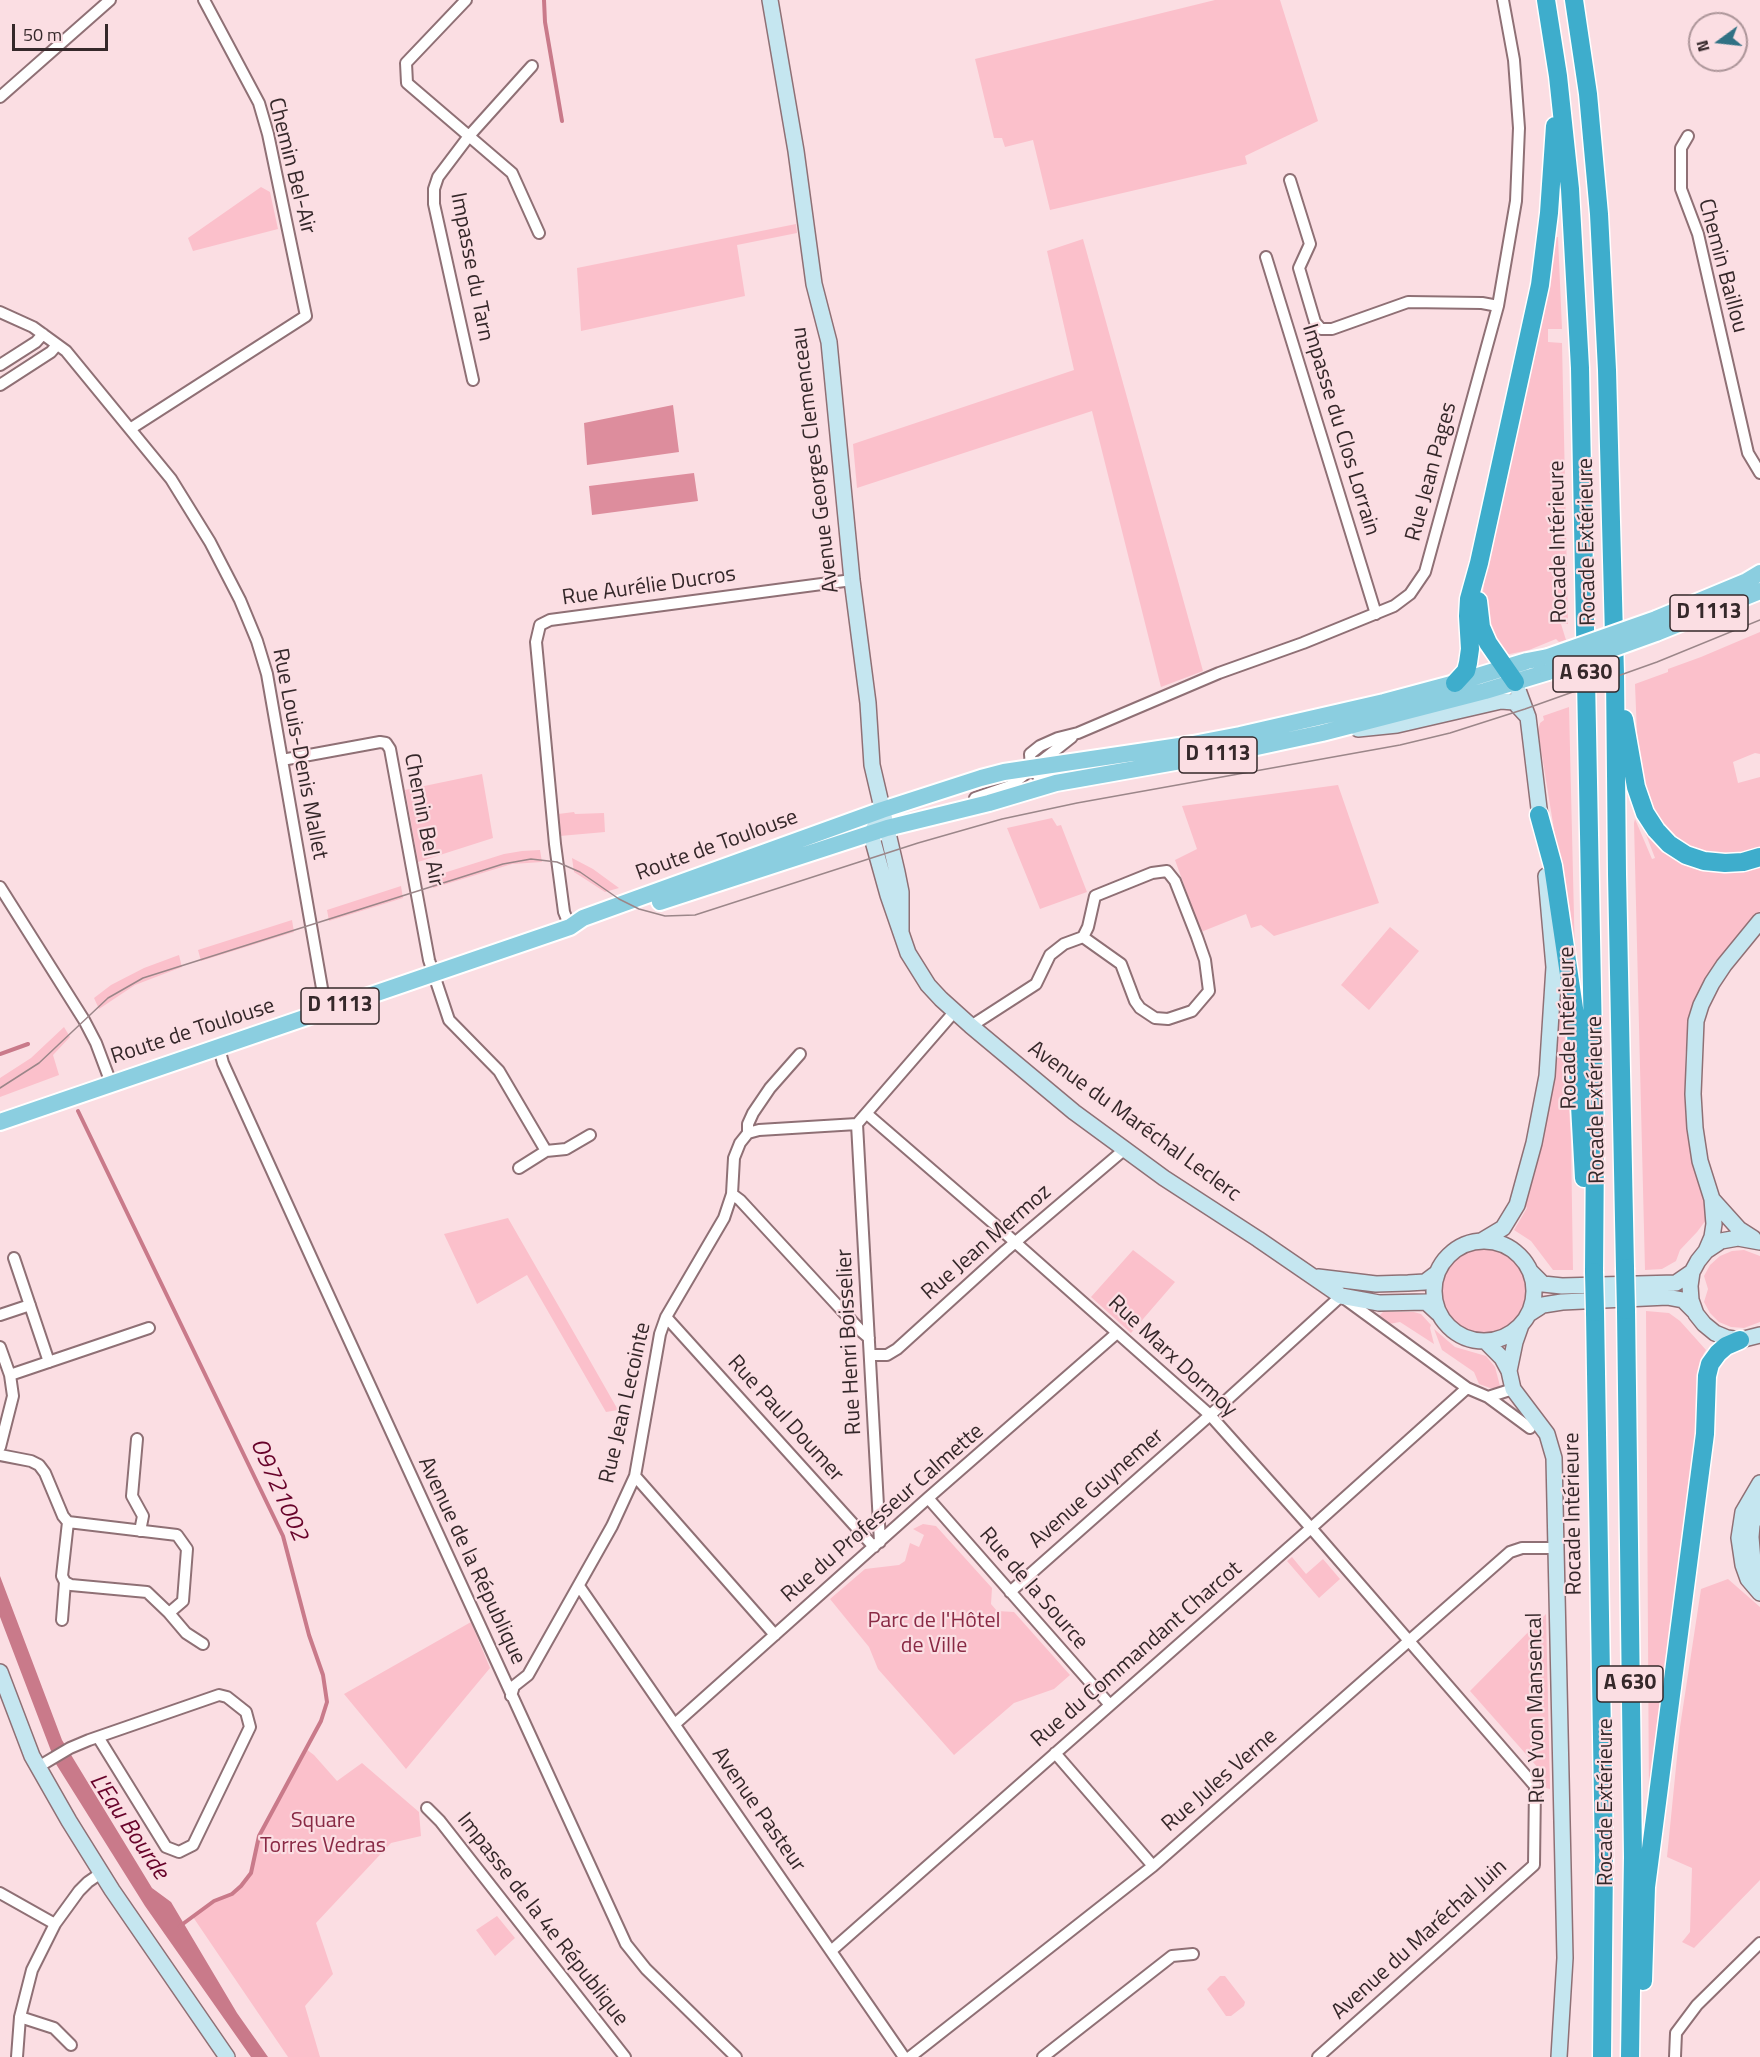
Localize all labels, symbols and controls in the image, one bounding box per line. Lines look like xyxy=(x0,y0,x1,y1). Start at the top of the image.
scale bar xyxy=(15,12,111,50)
north arrow xyxy=(1688,12,1748,72)
text: 50 m xyxy=(23,21,62,48)
text: N xyxy=(1690,38,1716,55)
street label: Chemin Bel-Air xyxy=(261,95,321,237)
street label: Impasse du Tarn xyxy=(444,190,498,344)
street label: Chemin Baillou xyxy=(1691,196,1753,336)
street label: Impasse du Clos Lorrain xyxy=(1295,321,1385,539)
street label: Avenue Georges Clemenceau xyxy=(787,326,845,594)
street label: Rue Jean Pages xyxy=(1401,400,1463,544)
street label: Rocade Extérieure xyxy=(1573,458,1603,626)
street label: Rocade Intérieure xyxy=(1544,460,1574,624)
street label: Rue Aurélie Ducros xyxy=(561,562,737,612)
road number: D 1113 xyxy=(1670,595,1748,631)
street label: Rue Louis-Denis Mallet xyxy=(266,646,332,862)
road number: A 630 xyxy=(1553,656,1619,692)
road number: D 1113 xyxy=(1179,737,1257,773)
street label: Chemin Bel Air xyxy=(397,751,449,889)
street label: Route de Toulouse xyxy=(632,804,802,888)
street label: Rocade Intérieure xyxy=(1554,946,1584,1110)
road number: D 1113 xyxy=(301,988,379,1024)
street label: Route de Toulouse xyxy=(108,993,278,1071)
street label: Rocade Extérieure xyxy=(1582,1016,1612,1184)
street label: Avenue du Maréchal Leclerc xyxy=(1022,1036,1246,1208)
street label: Rue Jean Mermoz xyxy=(917,1180,1057,1306)
street label: Rue Henri Boisselier xyxy=(832,1248,868,1436)
street label: Rue Marx Dormoy xyxy=(1102,1290,1242,1424)
street label: Rue Jean Lecointe xyxy=(595,1320,657,1486)
street label: Rue Paul Doumer xyxy=(721,1350,849,1488)
street label: Rue du Professeur Calmette xyxy=(776,1419,990,1609)
street label: Avenue Guynemer xyxy=(1024,1423,1170,1555)
street label: Rocade Intérieure xyxy=(1559,1432,1589,1596)
water label: O9721002 xyxy=(243,1434,313,1546)
street label: Avenue de la République xyxy=(411,1453,531,1669)
street label: Rue de la Source xyxy=(973,1523,1093,1655)
street label: Rue du Commandant Charcot xyxy=(1026,1556,1248,1754)
park label: Parc de l'Hôtel de Ville xyxy=(867,1609,1001,1660)
street label: Rue Yvon Mansencal xyxy=(1522,1612,1552,1804)
road number: A 630 xyxy=(1597,1666,1663,1702)
street label: Rocade Extérieure xyxy=(1594,1718,1620,1886)
street label: Rue Jules Verne xyxy=(1157,1724,1283,1838)
street label: Avenue Pasteur xyxy=(705,1743,811,1877)
water label: L'Eau Bourde xyxy=(82,1769,174,1885)
street label: Impasse de la 4e République xyxy=(451,1808,633,2032)
park label: Square Torres Vedras xyxy=(260,1809,386,1861)
street label: Avenue du Maréchal Juin xyxy=(1327,1854,1513,2026)

